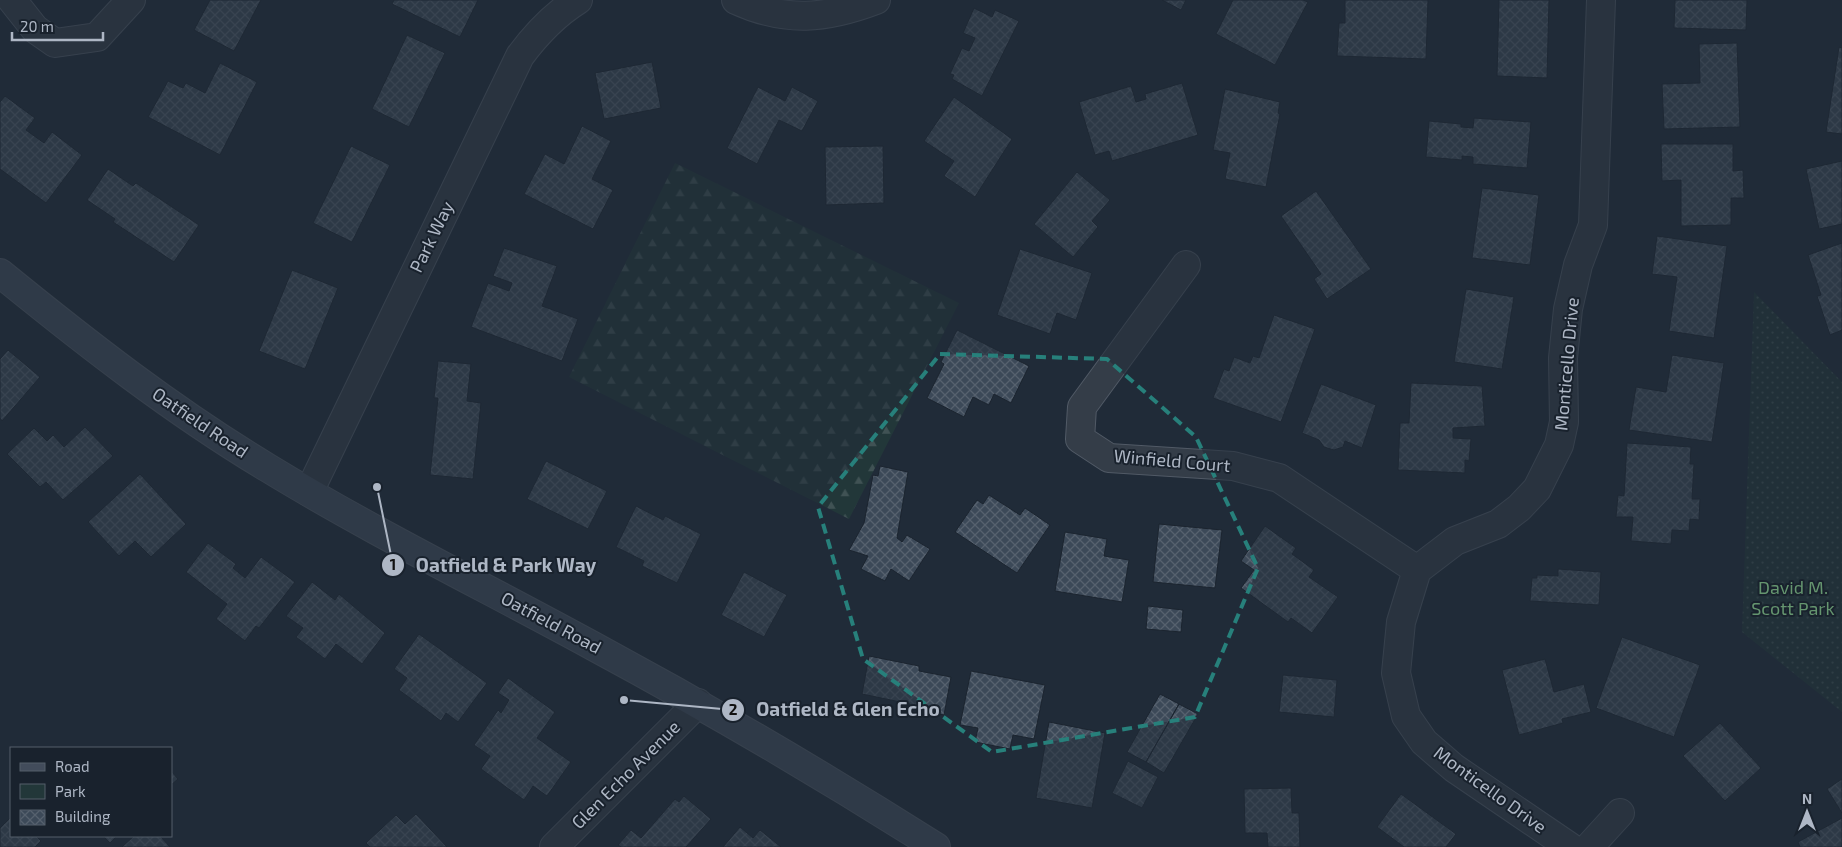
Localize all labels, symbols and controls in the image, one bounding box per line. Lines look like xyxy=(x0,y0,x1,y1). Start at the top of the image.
scale bar xyxy=(12,10,104,42)
text: 20 m xyxy=(20,17,54,35)
street label: Park Way xyxy=(404,197,458,276)
street label: Monticello Drive xyxy=(1549,296,1583,432)
street label: Oatfield Road xyxy=(149,382,253,462)
street label: Winfield Court xyxy=(1113,444,1231,476)
callout: Oatfield & Park Way xyxy=(381,548,606,582)
text: Oatfield & Park Way xyxy=(416,553,596,577)
text: 1 xyxy=(390,555,396,573)
park label: David M. Scott Park xyxy=(1751,576,1835,619)
street label: Oatfield Road xyxy=(498,586,605,658)
callout: Oatfield & Glen Echo xyxy=(721,693,949,727)
text: Oatfield & Glen Echo xyxy=(756,697,940,720)
text: 2 xyxy=(729,700,738,718)
street label: Glen Echo Avenue xyxy=(567,716,684,833)
street label: Monticello Drive xyxy=(1430,741,1551,837)
legend xyxy=(10,747,172,837)
text: Road xyxy=(55,757,90,775)
text: Park xyxy=(55,782,86,800)
north arrow xyxy=(1782,787,1832,837)
text: N xyxy=(1802,790,1812,807)
text: Building xyxy=(55,807,111,825)

